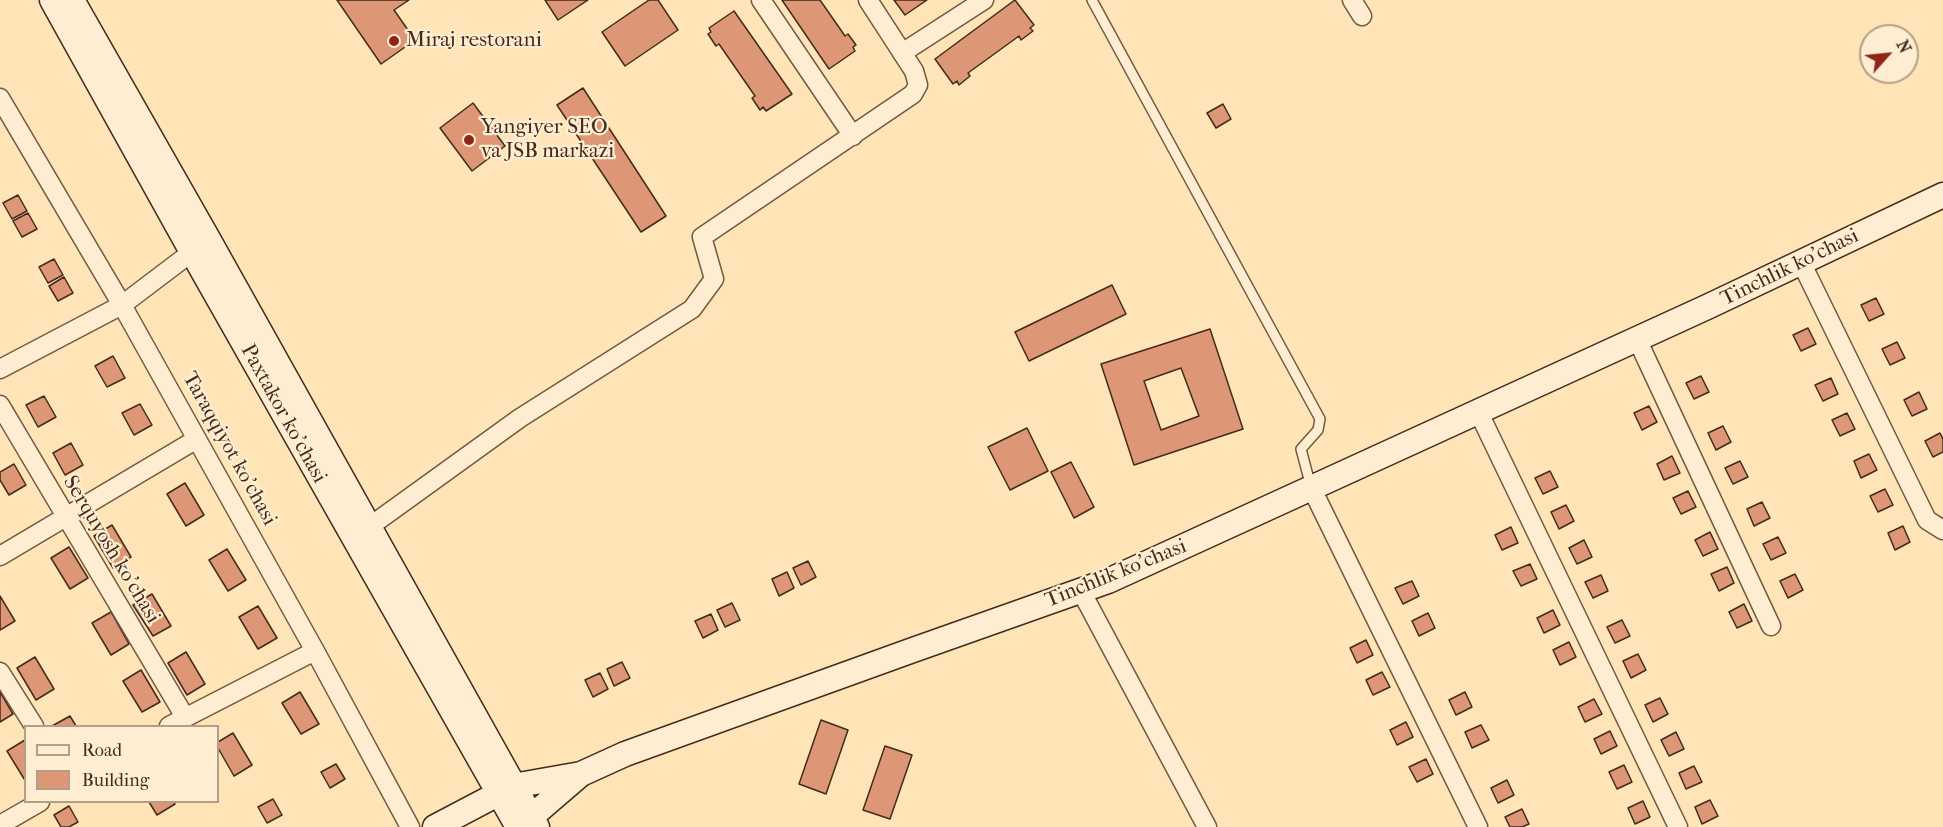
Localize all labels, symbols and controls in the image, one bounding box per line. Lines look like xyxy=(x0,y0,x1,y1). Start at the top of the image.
north arrow xyxy=(1859,24,1919,84)
place label: Miraj restorani xyxy=(406,28,542,54)
marker: Miraj restorani xyxy=(387,34,401,48)
text: N xyxy=(1892,37,1915,56)
place label: Yangiyer SEO va JSB markazi xyxy=(481,115,614,165)
marker: Yangiyer SEO va JSB markazi xyxy=(462,133,476,147)
street label: Tinchlik ko'chasi xyxy=(1717,224,1863,312)
street label: Paxtakor ko'chasi xyxy=(234,340,332,488)
street label: Taraqqiyot ko'chasi xyxy=(176,368,282,530)
street label: Serquyosh ko'chasi xyxy=(57,472,165,628)
street label: Tinchlik ko'chasi xyxy=(1042,534,1190,614)
legend xyxy=(24,725,219,803)
text: Road xyxy=(82,740,122,761)
text: Building xyxy=(82,770,149,791)

